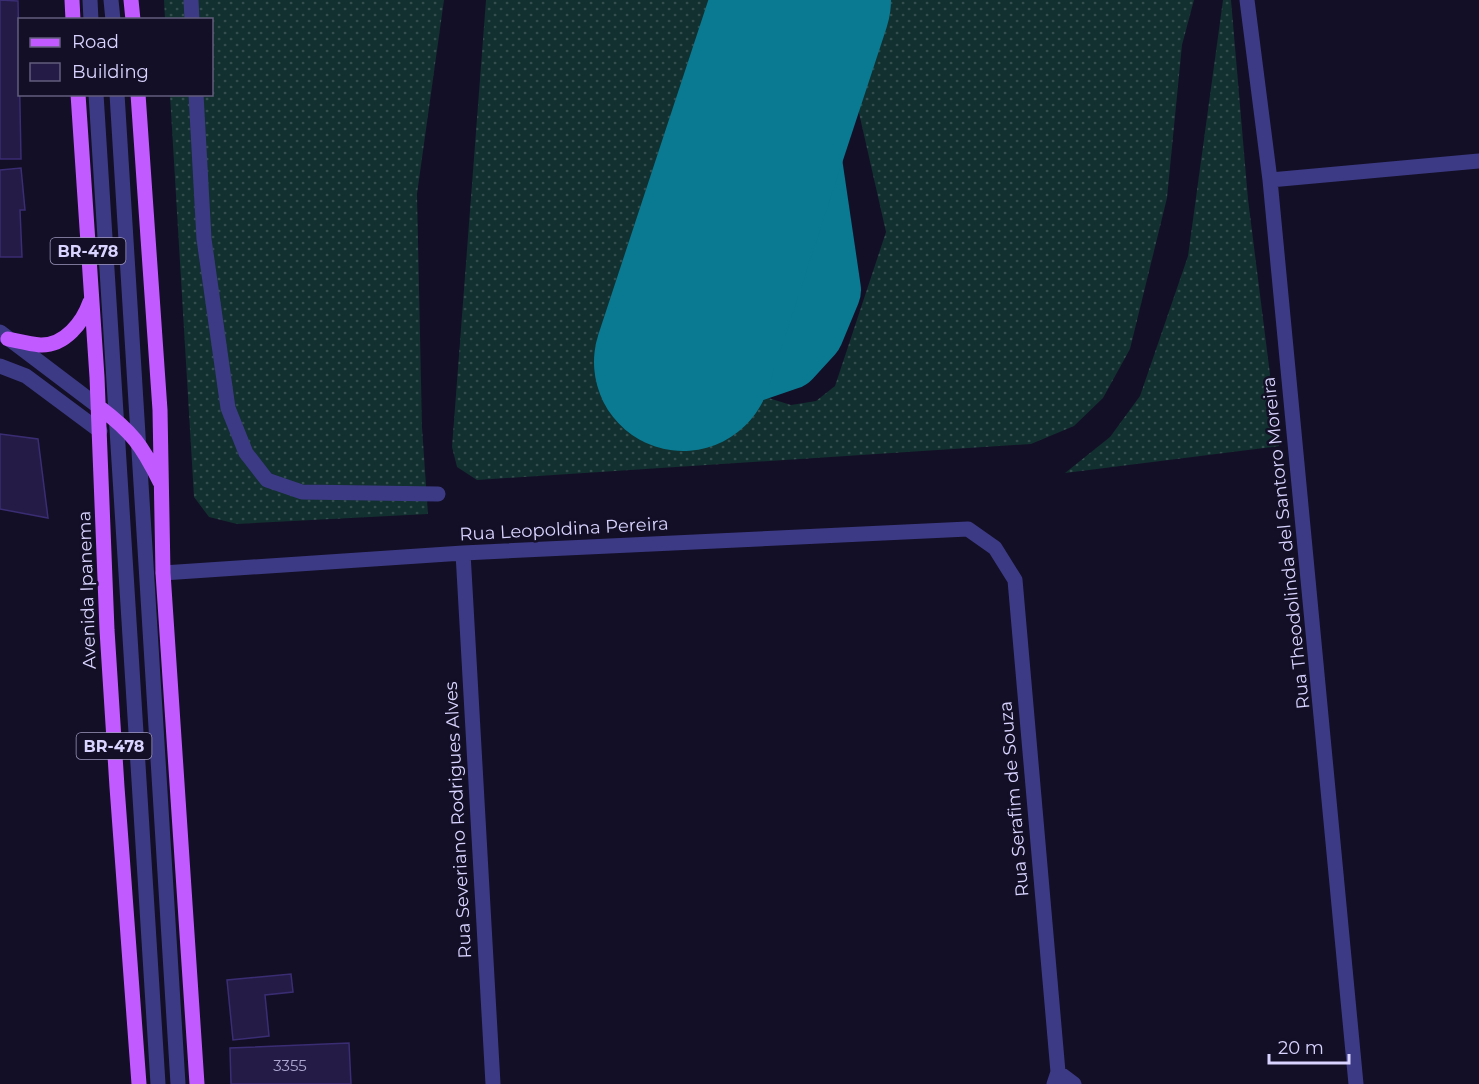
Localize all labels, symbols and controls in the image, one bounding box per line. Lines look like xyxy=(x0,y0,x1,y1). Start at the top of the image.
legend xyxy=(18,18,213,96)
text: Road xyxy=(72,31,119,53)
text: Building xyxy=(72,61,149,83)
road number: BR-478 xyxy=(50,238,125,264)
street label: Rua Theodolinda del Santoro Moreira xyxy=(1258,376,1314,710)
street label: Avenida Ipanema xyxy=(73,511,101,669)
street label: Rua Leopoldina Pereira xyxy=(459,513,669,545)
street label: Rua Severiano Rodrigues Alves xyxy=(440,681,476,959)
street label: Rua Serafim de Souza xyxy=(994,700,1034,898)
road number: BR-478 xyxy=(76,733,152,759)
scale bar xyxy=(1269,1027,1348,1065)
text: 20 m xyxy=(1278,1037,1324,1059)
house number: 3355 xyxy=(273,1056,307,1075)

